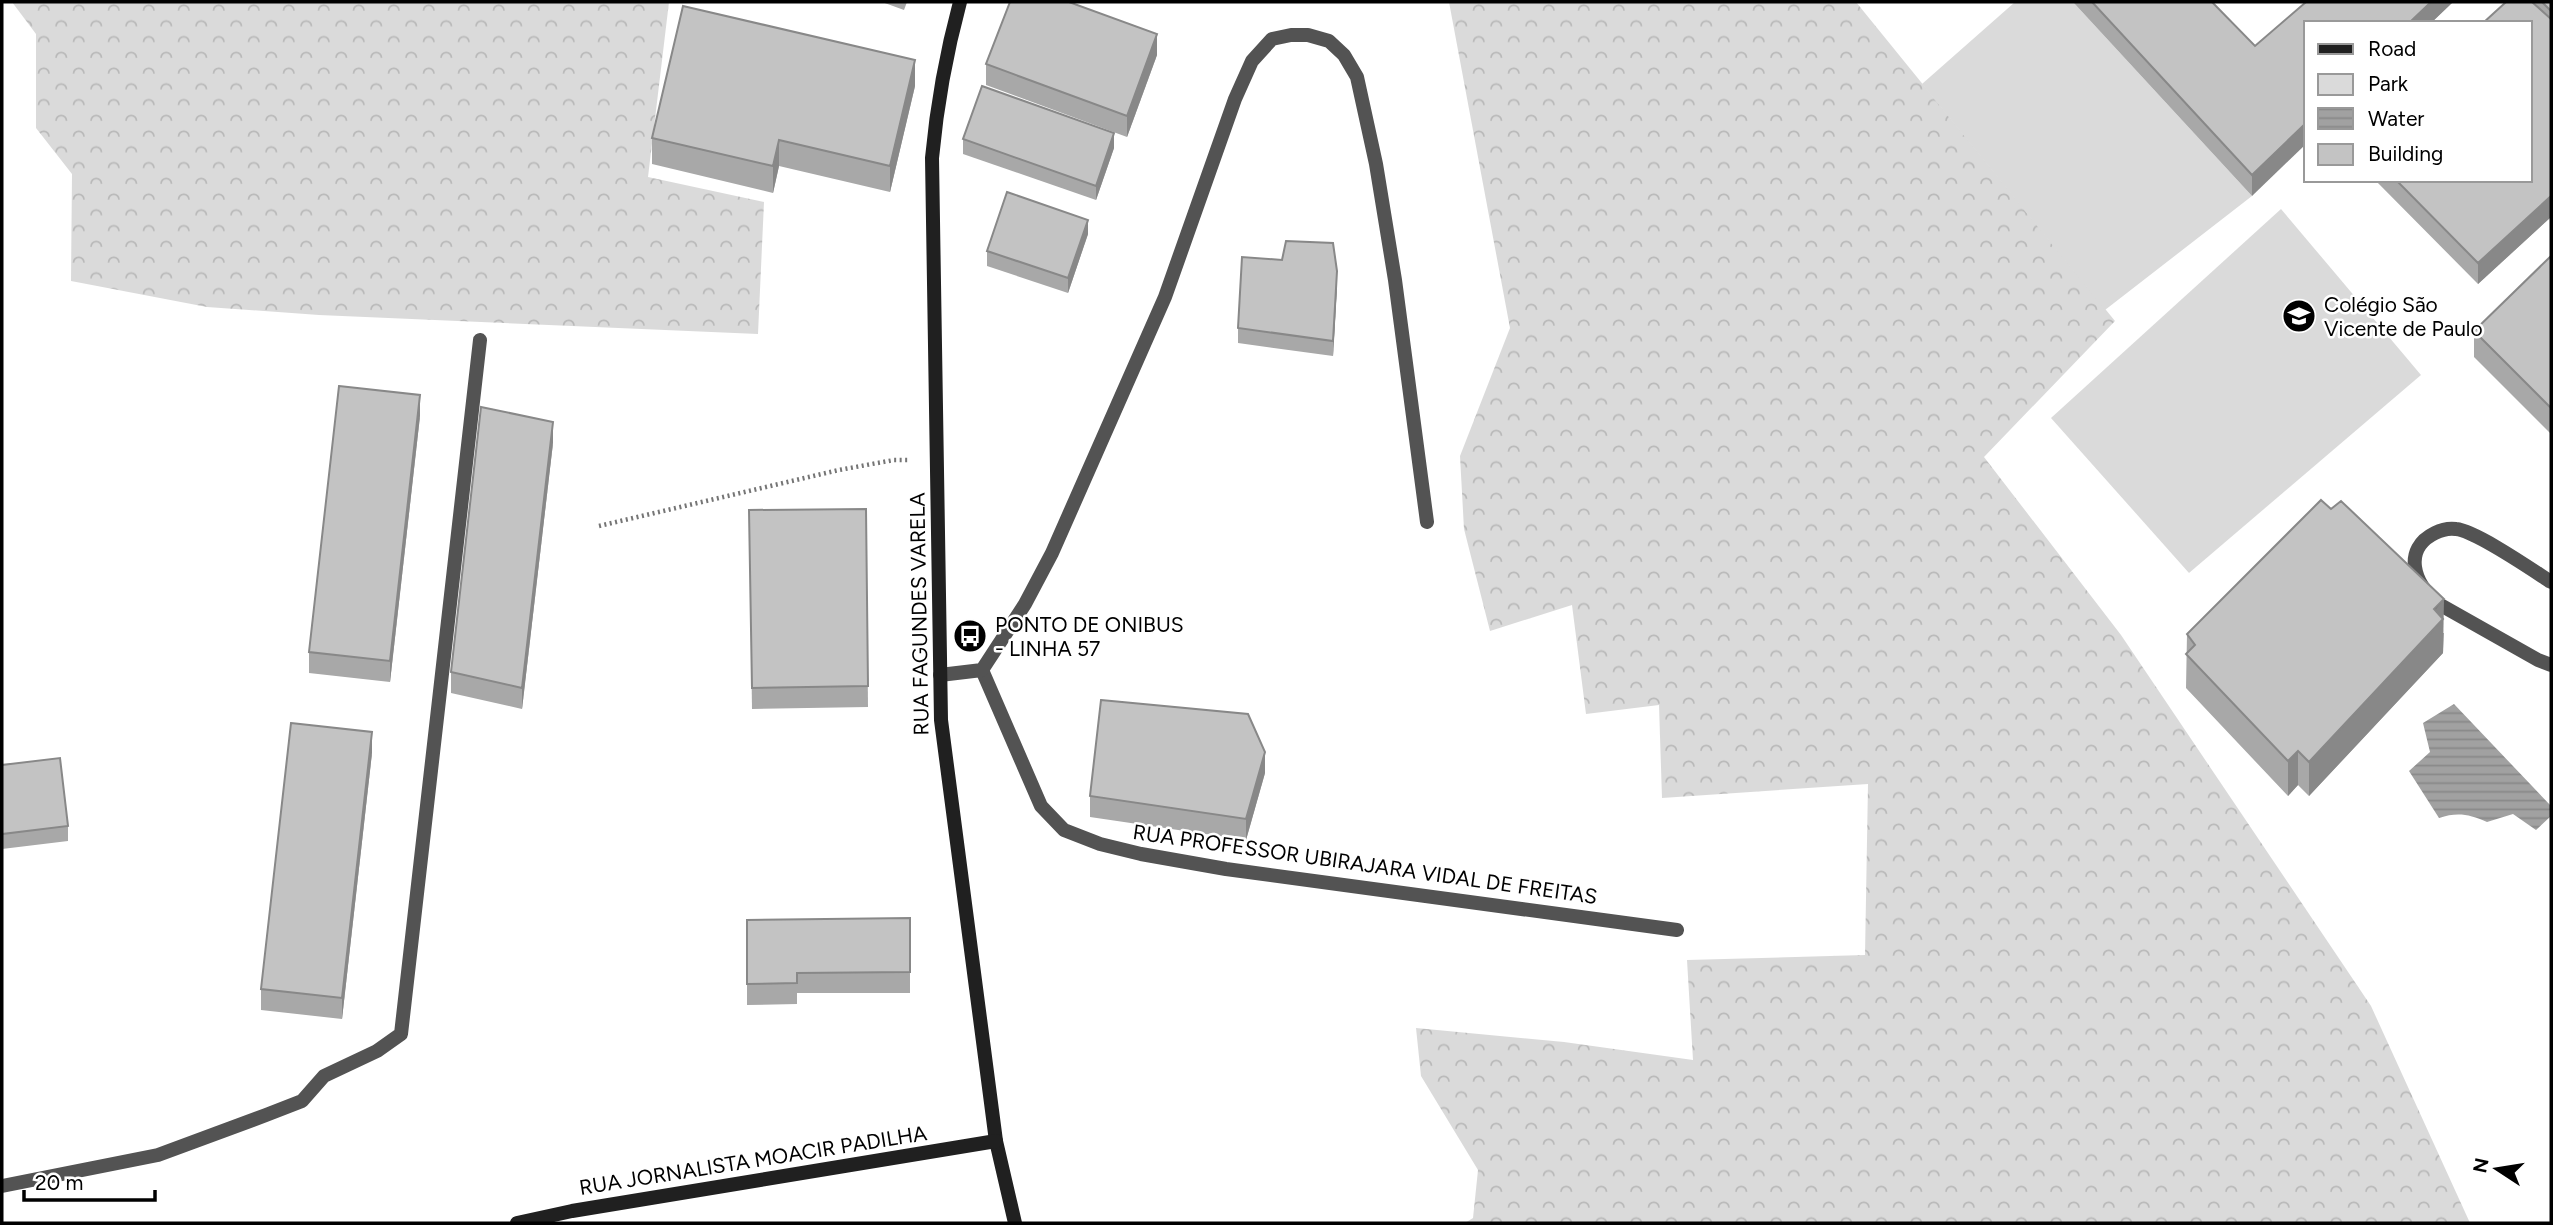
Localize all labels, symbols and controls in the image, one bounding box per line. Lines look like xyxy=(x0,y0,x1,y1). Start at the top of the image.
legend xyxy=(2304,21,2532,182)
text: Road xyxy=(2368,36,2416,61)
text: Park xyxy=(2368,71,2409,96)
text: Water xyxy=(2368,106,2424,131)
text: Building xyxy=(2368,141,2443,166)
place label: Colégio São Vicente de Paulo xyxy=(2324,292,2483,341)
school or university icon: Colégio São Vicente de Paulo xyxy=(2280,297,2318,335)
street label: RUA FAGUNDES VARELA xyxy=(904,492,934,736)
place label: PONTO DE ONIBUS - LINHA 57 xyxy=(995,612,1184,661)
bus stop icon: PONTO DE ONIBUS - LINHA 57 xyxy=(951,617,989,655)
street label: RUA PROFESSOR UBIRAJARA VIDAL DE FREITAS xyxy=(1131,819,1599,909)
street label: RUA JORNALISTA MOACIR PADILHA xyxy=(577,1120,929,1200)
north arrow xyxy=(2462,1134,2532,1204)
text: N xyxy=(2468,1156,2494,1175)
scale bar xyxy=(24,1158,156,1202)
text: 20 m xyxy=(35,1170,83,1195)

